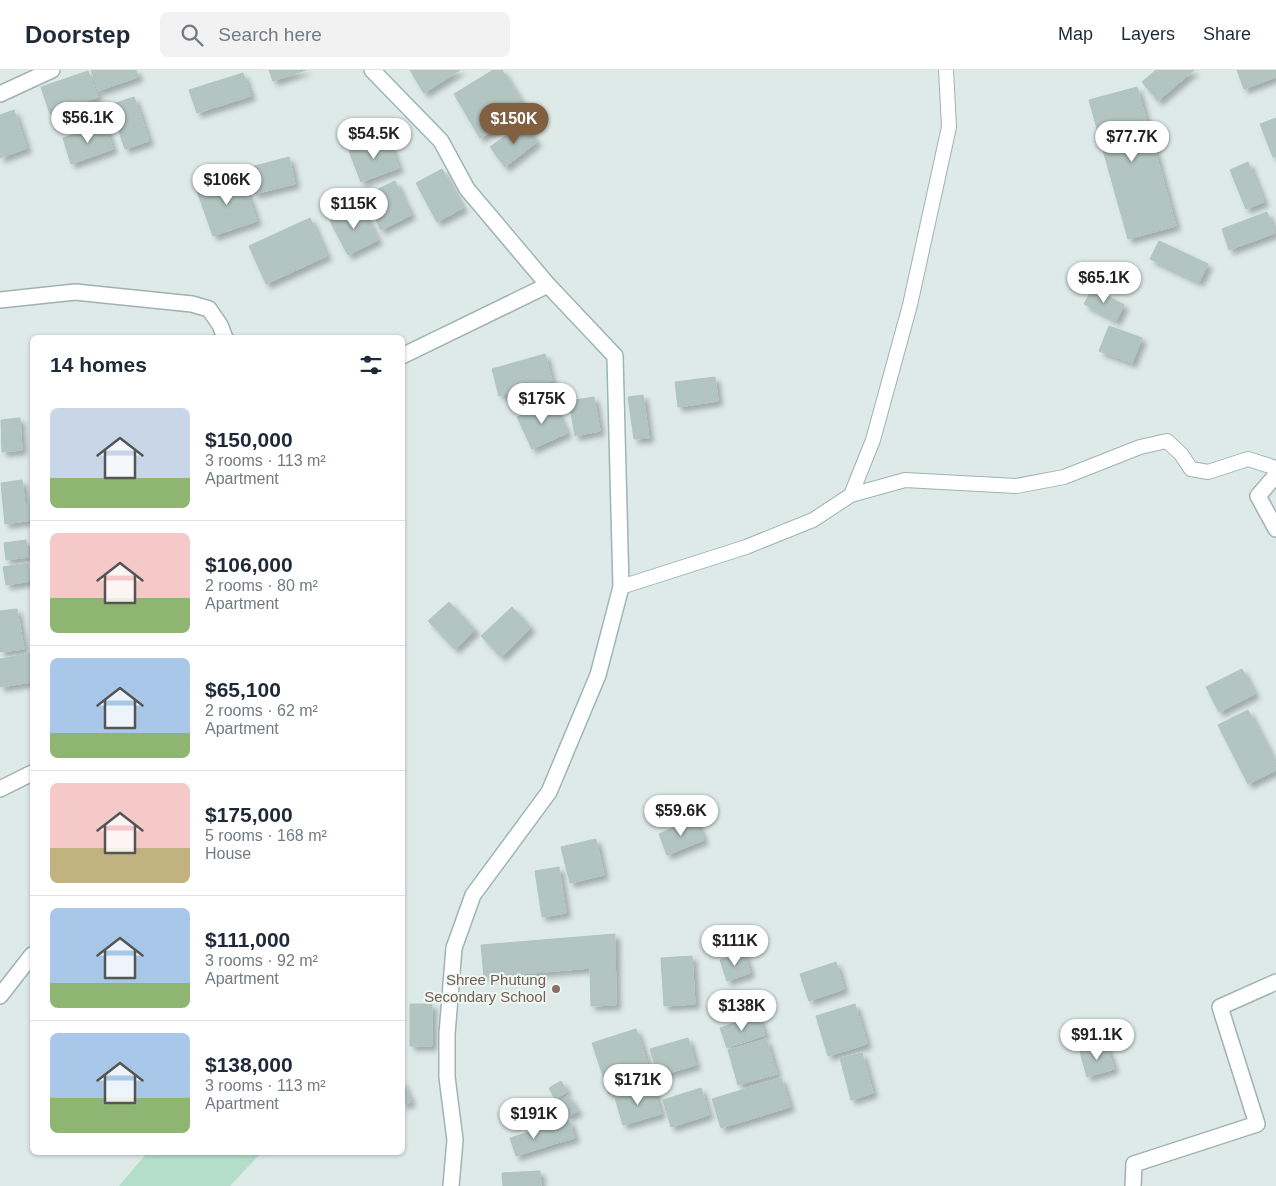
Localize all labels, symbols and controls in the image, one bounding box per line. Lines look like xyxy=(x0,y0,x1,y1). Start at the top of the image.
search box xyxy=(160,12,510,57)
text: Doorstep xyxy=(25,21,130,48)
icon: search xyxy=(178,21,206,49)
text: Search here xyxy=(218,24,322,45)
text: Map xyxy=(1058,24,1093,44)
text: Layers xyxy=(1121,24,1175,44)
text: Share xyxy=(1203,24,1251,44)
pin: $56.1K xyxy=(47,102,129,144)
pin: $150K xyxy=(479,102,549,145)
text: $56.1K xyxy=(62,109,114,126)
text: $150K xyxy=(490,110,538,127)
pin: $54.5K xyxy=(333,118,415,160)
pin: $77.7K xyxy=(1091,121,1173,163)
text: $54.5K xyxy=(348,125,400,142)
text: $77.7K xyxy=(1106,128,1158,145)
pin: $106K xyxy=(192,164,262,206)
text: $106K xyxy=(203,171,251,188)
pin: $115K xyxy=(319,188,389,230)
text: $115K xyxy=(331,195,377,212)
pin: $65.1K xyxy=(1063,262,1145,304)
text: $65.1K xyxy=(1078,269,1130,286)
icon: filters xyxy=(357,351,385,379)
text: 14 homes xyxy=(50,353,147,376)
pin: $175K xyxy=(507,382,577,425)
text: $175K xyxy=(518,390,566,407)
icon: home xyxy=(90,428,150,488)
text: $150,000 xyxy=(205,428,293,451)
text: 3 rooms · 113 m² xyxy=(205,452,326,469)
text: Apartment xyxy=(205,470,279,487)
icon: home xyxy=(90,553,150,613)
text: $106,000 xyxy=(205,553,293,576)
text: 2 rooms · 80 m² xyxy=(205,577,318,594)
text: Apartment xyxy=(205,595,279,612)
icon: home xyxy=(90,678,150,738)
text: $65,100 xyxy=(205,678,281,701)
text: 2 rooms · 62 m² xyxy=(205,702,318,719)
text: Apartment xyxy=(205,720,279,737)
pin: $59.6K xyxy=(640,794,722,837)
text: $59.6K xyxy=(655,802,707,819)
icon: home xyxy=(90,803,150,863)
text: $175,000 xyxy=(205,803,293,826)
text: 5 rooms · 168 m² xyxy=(205,827,327,844)
text: House xyxy=(205,845,251,862)
pin: $111K xyxy=(700,924,770,967)
icon: home xyxy=(90,928,150,988)
text: $111,000 xyxy=(205,928,290,951)
text: $111K xyxy=(712,932,758,949)
text: 3 rooms · 92 m² xyxy=(205,952,318,969)
text: Apartment xyxy=(205,970,279,987)
place label: Shree Phutung Secondary School xyxy=(424,971,546,1005)
marker: Shree Phutung Secondary School xyxy=(550,983,562,995)
pin: $138K xyxy=(707,990,777,1032)
text: $138K xyxy=(718,997,766,1014)
pin: $91.1K xyxy=(1056,1018,1138,1061)
text: $91.1K xyxy=(1071,1026,1123,1043)
icon: home xyxy=(90,1053,150,1113)
text: $138,000 xyxy=(205,1053,293,1076)
pin: $171K xyxy=(603,1064,673,1106)
text: $171K xyxy=(614,1071,662,1088)
text: 3 rooms · 113 m² xyxy=(205,1077,326,1094)
text: Apartment xyxy=(205,1095,279,1112)
pin: $191K xyxy=(499,1098,569,1140)
text: $191K xyxy=(510,1105,558,1122)

